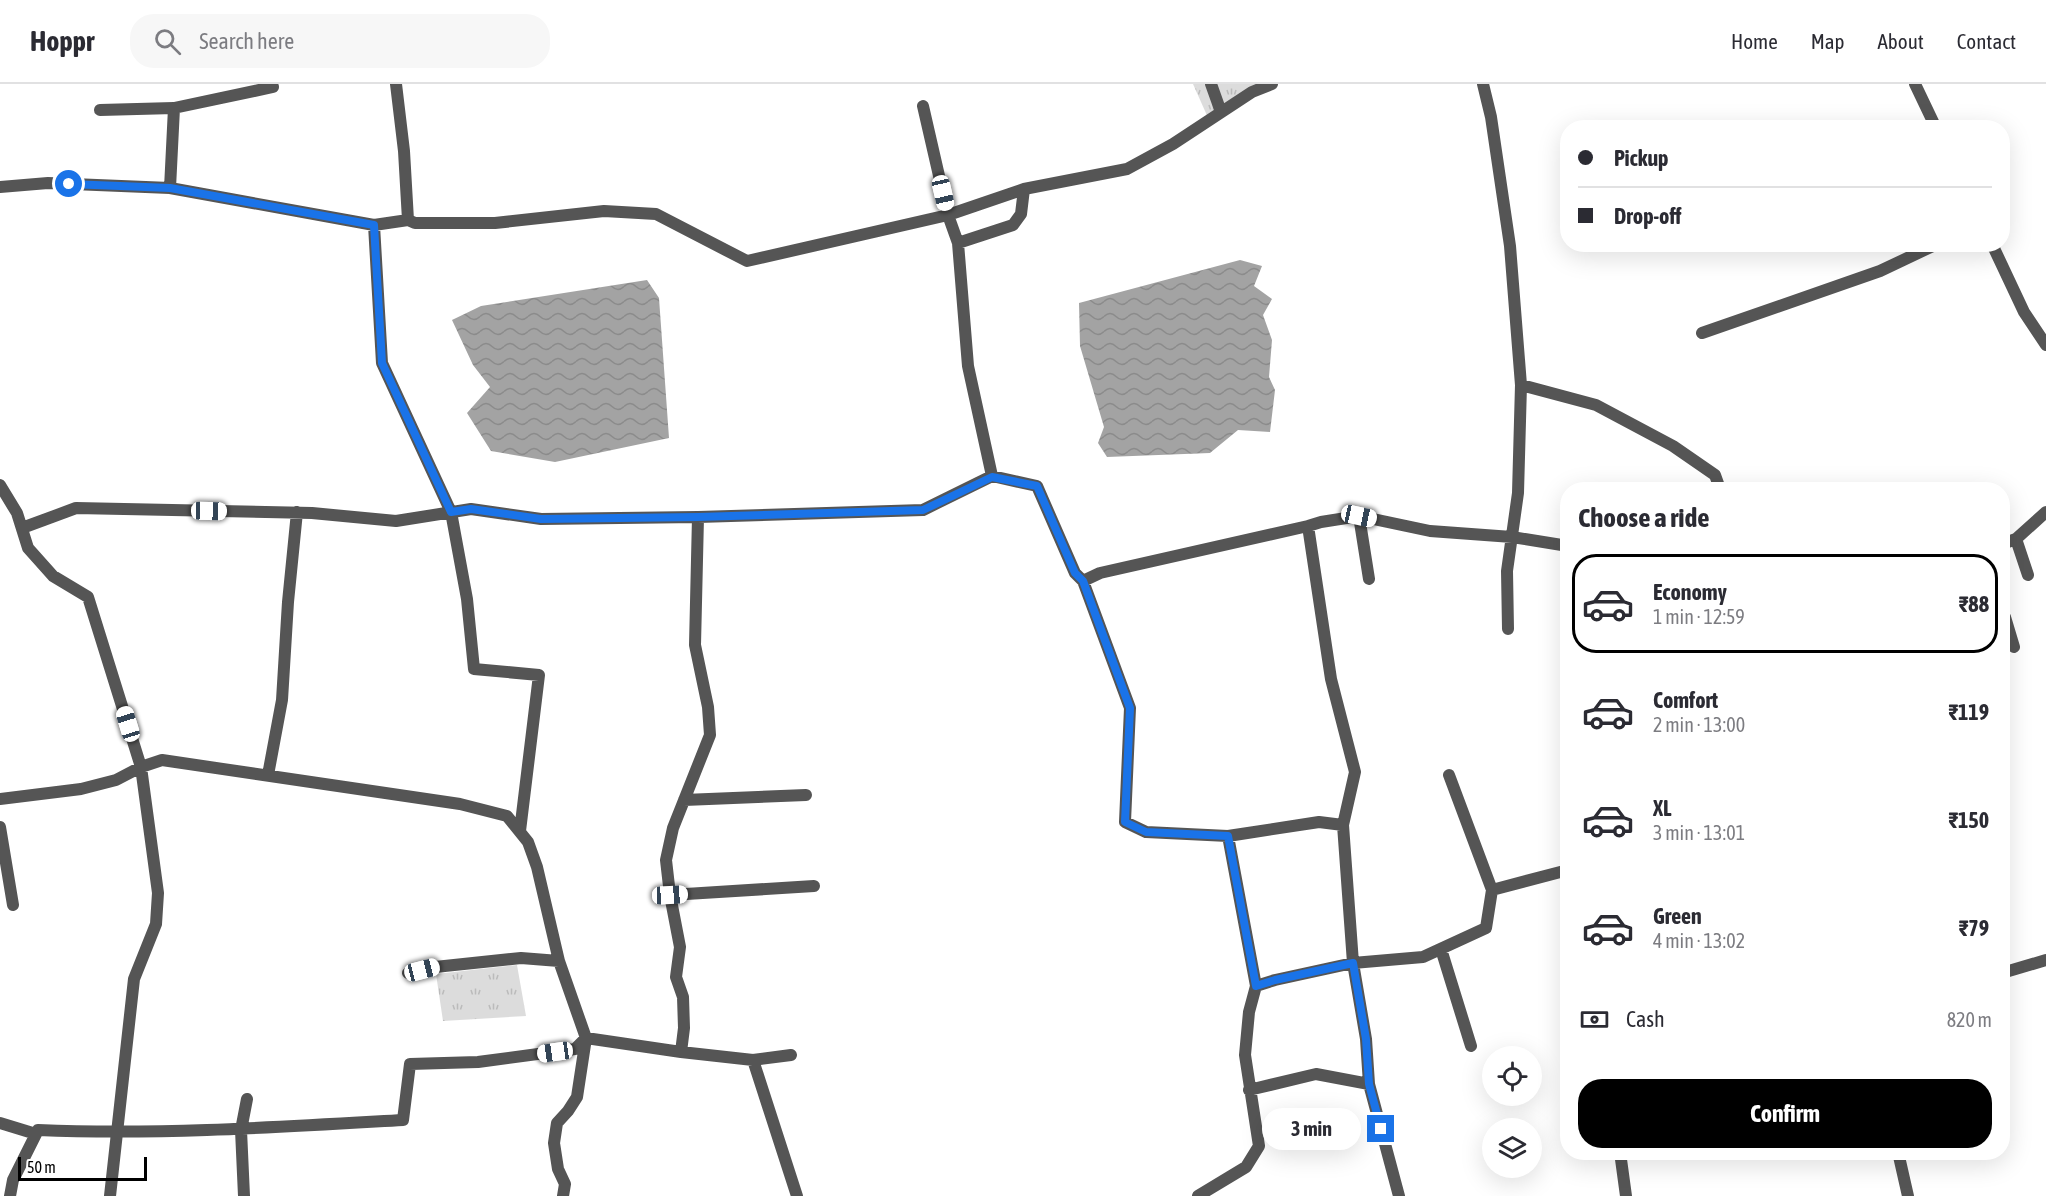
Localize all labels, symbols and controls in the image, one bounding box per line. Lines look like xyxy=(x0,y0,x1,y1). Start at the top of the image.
search box xyxy=(130,14,550,68)
text: Hoppr xyxy=(30,25,94,57)
icon: search xyxy=(151,25,184,58)
text: Search here xyxy=(199,28,294,54)
text: Home xyxy=(1731,29,1778,53)
text: Map xyxy=(1811,29,1845,53)
text: About xyxy=(1878,29,1924,53)
text: Contact xyxy=(1957,29,2016,53)
text: Pickup xyxy=(1614,145,1669,171)
route start xyxy=(55,170,82,197)
car xyxy=(930,173,956,213)
text: Drop-off xyxy=(1614,203,1681,229)
car xyxy=(191,502,227,520)
text: Choose a ride xyxy=(1578,502,1710,533)
car xyxy=(1340,503,1378,529)
icon: car xyxy=(1581,577,1635,631)
text: Economy xyxy=(1653,579,1727,605)
text: ₹88 xyxy=(1959,591,1989,617)
text: 1 min · 12:59 xyxy=(1653,605,1745,628)
icon: car xyxy=(1581,685,1635,739)
text: Comfort xyxy=(1653,687,1718,713)
text: ₹119 xyxy=(1949,699,1989,725)
car xyxy=(114,704,142,744)
text: 2 min · 13:00 xyxy=(1653,713,1745,736)
icon: car xyxy=(1581,793,1635,847)
text: XL xyxy=(1653,795,1671,821)
text: ₹150 xyxy=(1949,807,1989,833)
text: 3 min · 13:01 xyxy=(1653,821,1745,844)
car xyxy=(652,885,688,905)
icon: car xyxy=(1581,901,1635,955)
text: Green xyxy=(1653,903,1702,929)
text: ₹79 xyxy=(1959,915,1989,941)
text: 4 min · 13:02 xyxy=(1653,929,1745,952)
car xyxy=(402,957,442,983)
icon: cash xyxy=(1578,1003,1611,1036)
text: Cash xyxy=(1626,1006,1665,1032)
text: 820 m xyxy=(1947,1008,1992,1031)
car xyxy=(536,1041,574,1063)
map controls xyxy=(1482,1046,1542,1178)
button: locate xyxy=(1482,1046,1542,1106)
button: Confirm xyxy=(1578,1079,1992,1148)
callout: 3 min xyxy=(1261,1108,1360,1150)
route end xyxy=(1367,1115,1394,1142)
text: 3 min xyxy=(1291,1117,1332,1140)
button: layers xyxy=(1482,1118,1542,1178)
scale bar xyxy=(18,1154,147,1182)
text: 50 m xyxy=(27,1158,56,1176)

